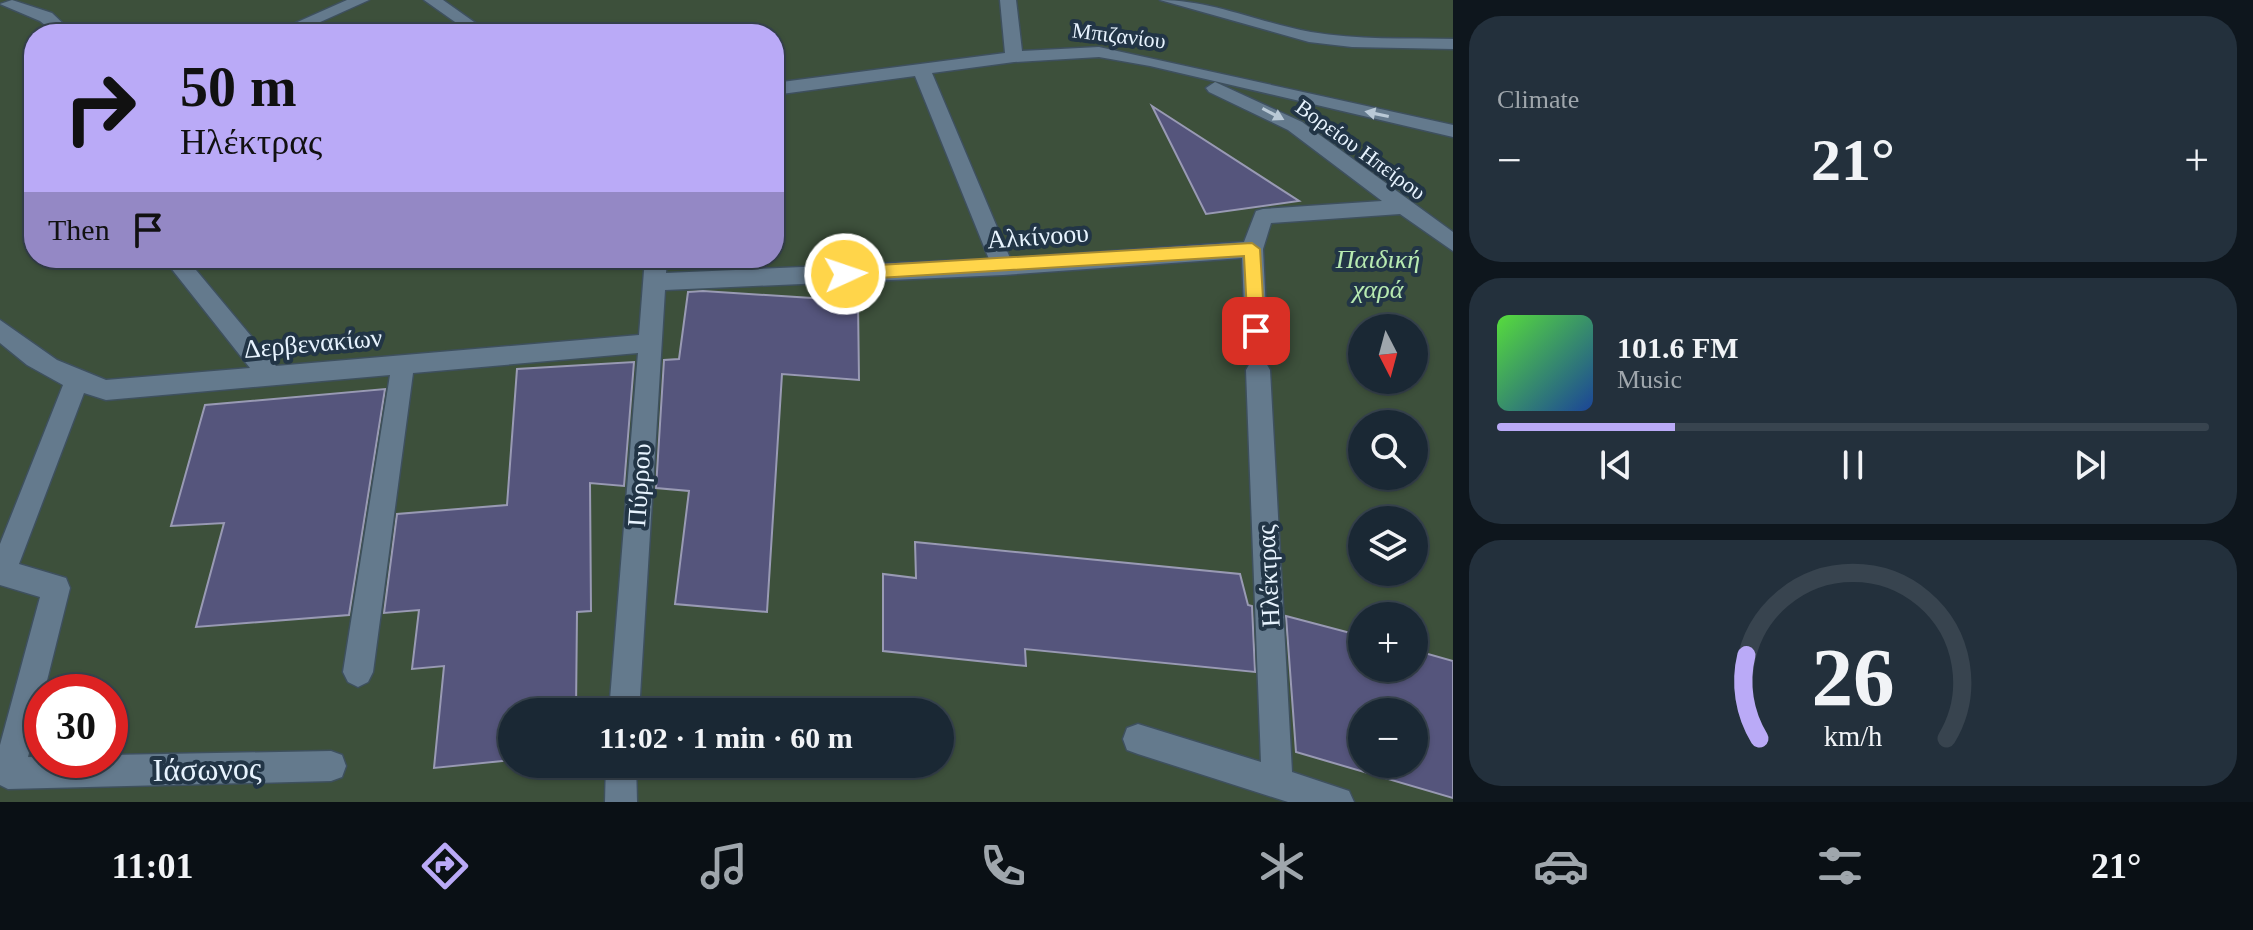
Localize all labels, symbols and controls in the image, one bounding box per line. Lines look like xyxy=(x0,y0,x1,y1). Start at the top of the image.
street label: Μπιζανίου xyxy=(1071,17,1167,54)
icon: right xyxy=(48,56,152,160)
text: 50 m xyxy=(180,56,297,118)
text: Climate xyxy=(1497,85,1579,114)
street label: Βορείου Ηπείρου xyxy=(1291,94,1431,205)
one-way arrow xyxy=(1364,107,1389,120)
one-way arrow xyxy=(1261,108,1284,121)
text: Ηλέκτρας xyxy=(180,122,322,162)
text: 21° xyxy=(1811,127,1895,193)
text: − xyxy=(1497,136,1522,185)
text: + xyxy=(2184,136,2209,185)
icon: arrive xyxy=(126,208,170,252)
text: Then xyxy=(48,213,110,246)
street label: Αλκίνοου xyxy=(986,218,1090,255)
position arrow xyxy=(803,232,887,316)
park label: Παιδική χαρά xyxy=(1335,245,1420,304)
pin xyxy=(1222,297,1290,365)
icon: arrive xyxy=(1234,309,1278,353)
north arrow xyxy=(1348,314,1428,394)
map controls xyxy=(1348,314,1428,778)
street label: Δερβενακίων xyxy=(242,323,384,364)
text: 101.6 FM xyxy=(1617,331,1739,364)
text: Music xyxy=(1617,365,1682,394)
button: search xyxy=(1348,410,1428,490)
street label: Πύρρου xyxy=(622,442,657,528)
icon: previous xyxy=(1594,443,1638,487)
icon: pause xyxy=(1831,443,1875,487)
icon: next xyxy=(2068,443,2112,487)
button: layers xyxy=(1348,506,1428,586)
street label: Ηλέκτρας xyxy=(1251,523,1286,628)
button: + xyxy=(1348,602,1428,682)
text: 26 xyxy=(1811,631,1895,723)
speed limit sign: 30 xyxy=(24,674,128,778)
button: − xyxy=(1348,698,1428,778)
text: 11:02 · 1 min · 60 m xyxy=(599,721,853,754)
text: km/h xyxy=(1824,721,1882,752)
street label: Ιάσωνος xyxy=(152,750,262,788)
icon: directions xyxy=(417,838,473,894)
icon: music xyxy=(696,838,752,894)
icon: phone xyxy=(975,838,1031,894)
icon: climate xyxy=(1254,838,1310,894)
icon: car xyxy=(1533,838,1589,894)
icon: filters xyxy=(1812,838,1868,894)
text: 11:01 xyxy=(112,846,194,886)
text: 21° xyxy=(2091,846,2141,886)

